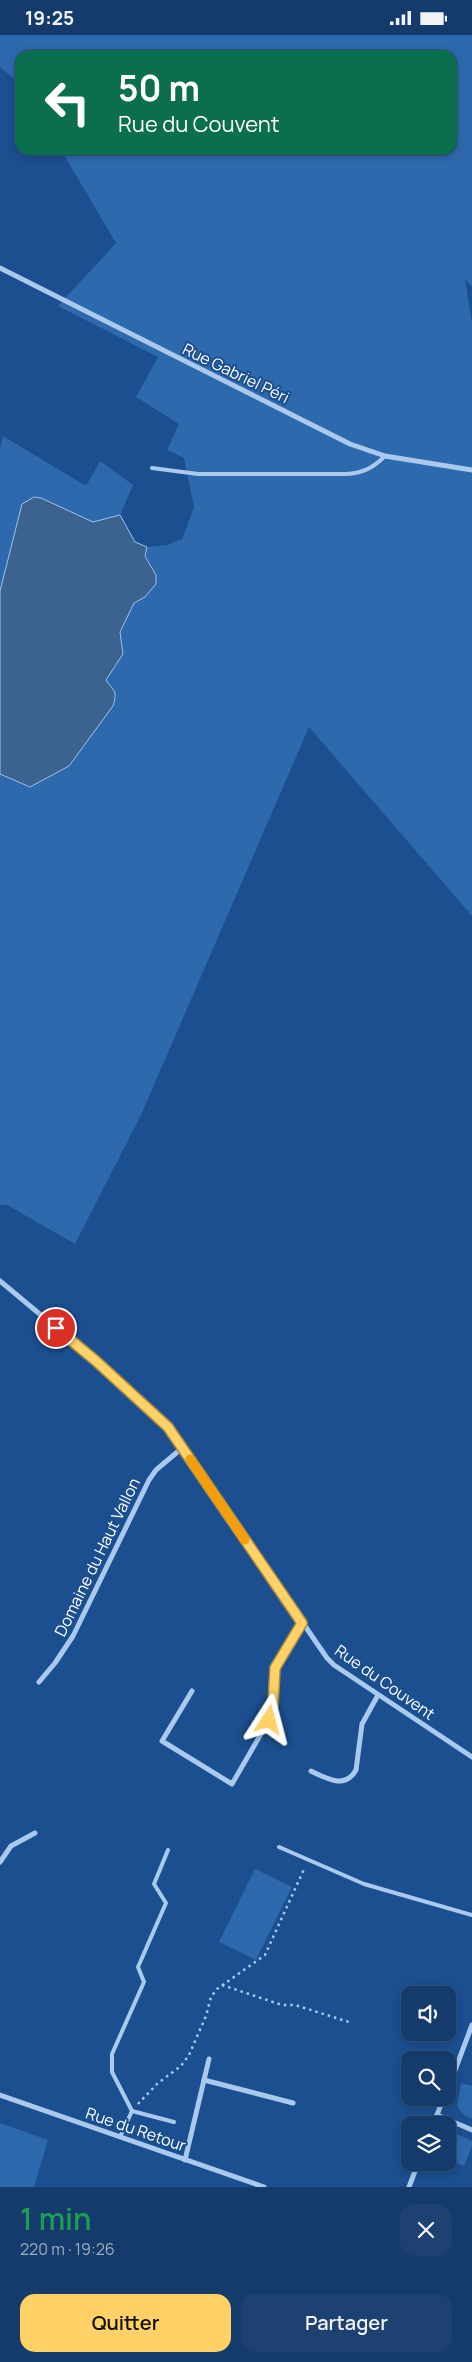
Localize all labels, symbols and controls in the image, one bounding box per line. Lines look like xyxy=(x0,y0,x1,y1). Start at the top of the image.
text: 19:25 xyxy=(25,5,74,31)
text: 50 m xyxy=(118,64,200,112)
icon: left xyxy=(35,70,100,135)
text: Rue du Couvent xyxy=(118,109,280,139)
street label: Rue Gabriel Péri xyxy=(179,338,293,408)
pin xyxy=(35,1307,77,1349)
icon: arrive xyxy=(42,1314,70,1342)
street label: Domaine du Haut Vallon xyxy=(49,1474,145,1640)
street label: Rue du Couvent xyxy=(331,1639,439,1725)
position arrow xyxy=(242,1693,294,1745)
map controls xyxy=(401,1986,456,2171)
button: sound xyxy=(401,1986,456,2041)
button: search xyxy=(401,2051,456,2106)
street label: Rue du Retour xyxy=(83,2102,189,2157)
button: layers xyxy=(401,2116,456,2171)
text: 1 min xyxy=(20,2198,92,2239)
button: close xyxy=(400,2204,452,2256)
text: 220 m · 19:26 xyxy=(20,2238,115,2260)
button: Quitter xyxy=(20,2294,231,2352)
button: Partager xyxy=(241,2294,452,2352)

